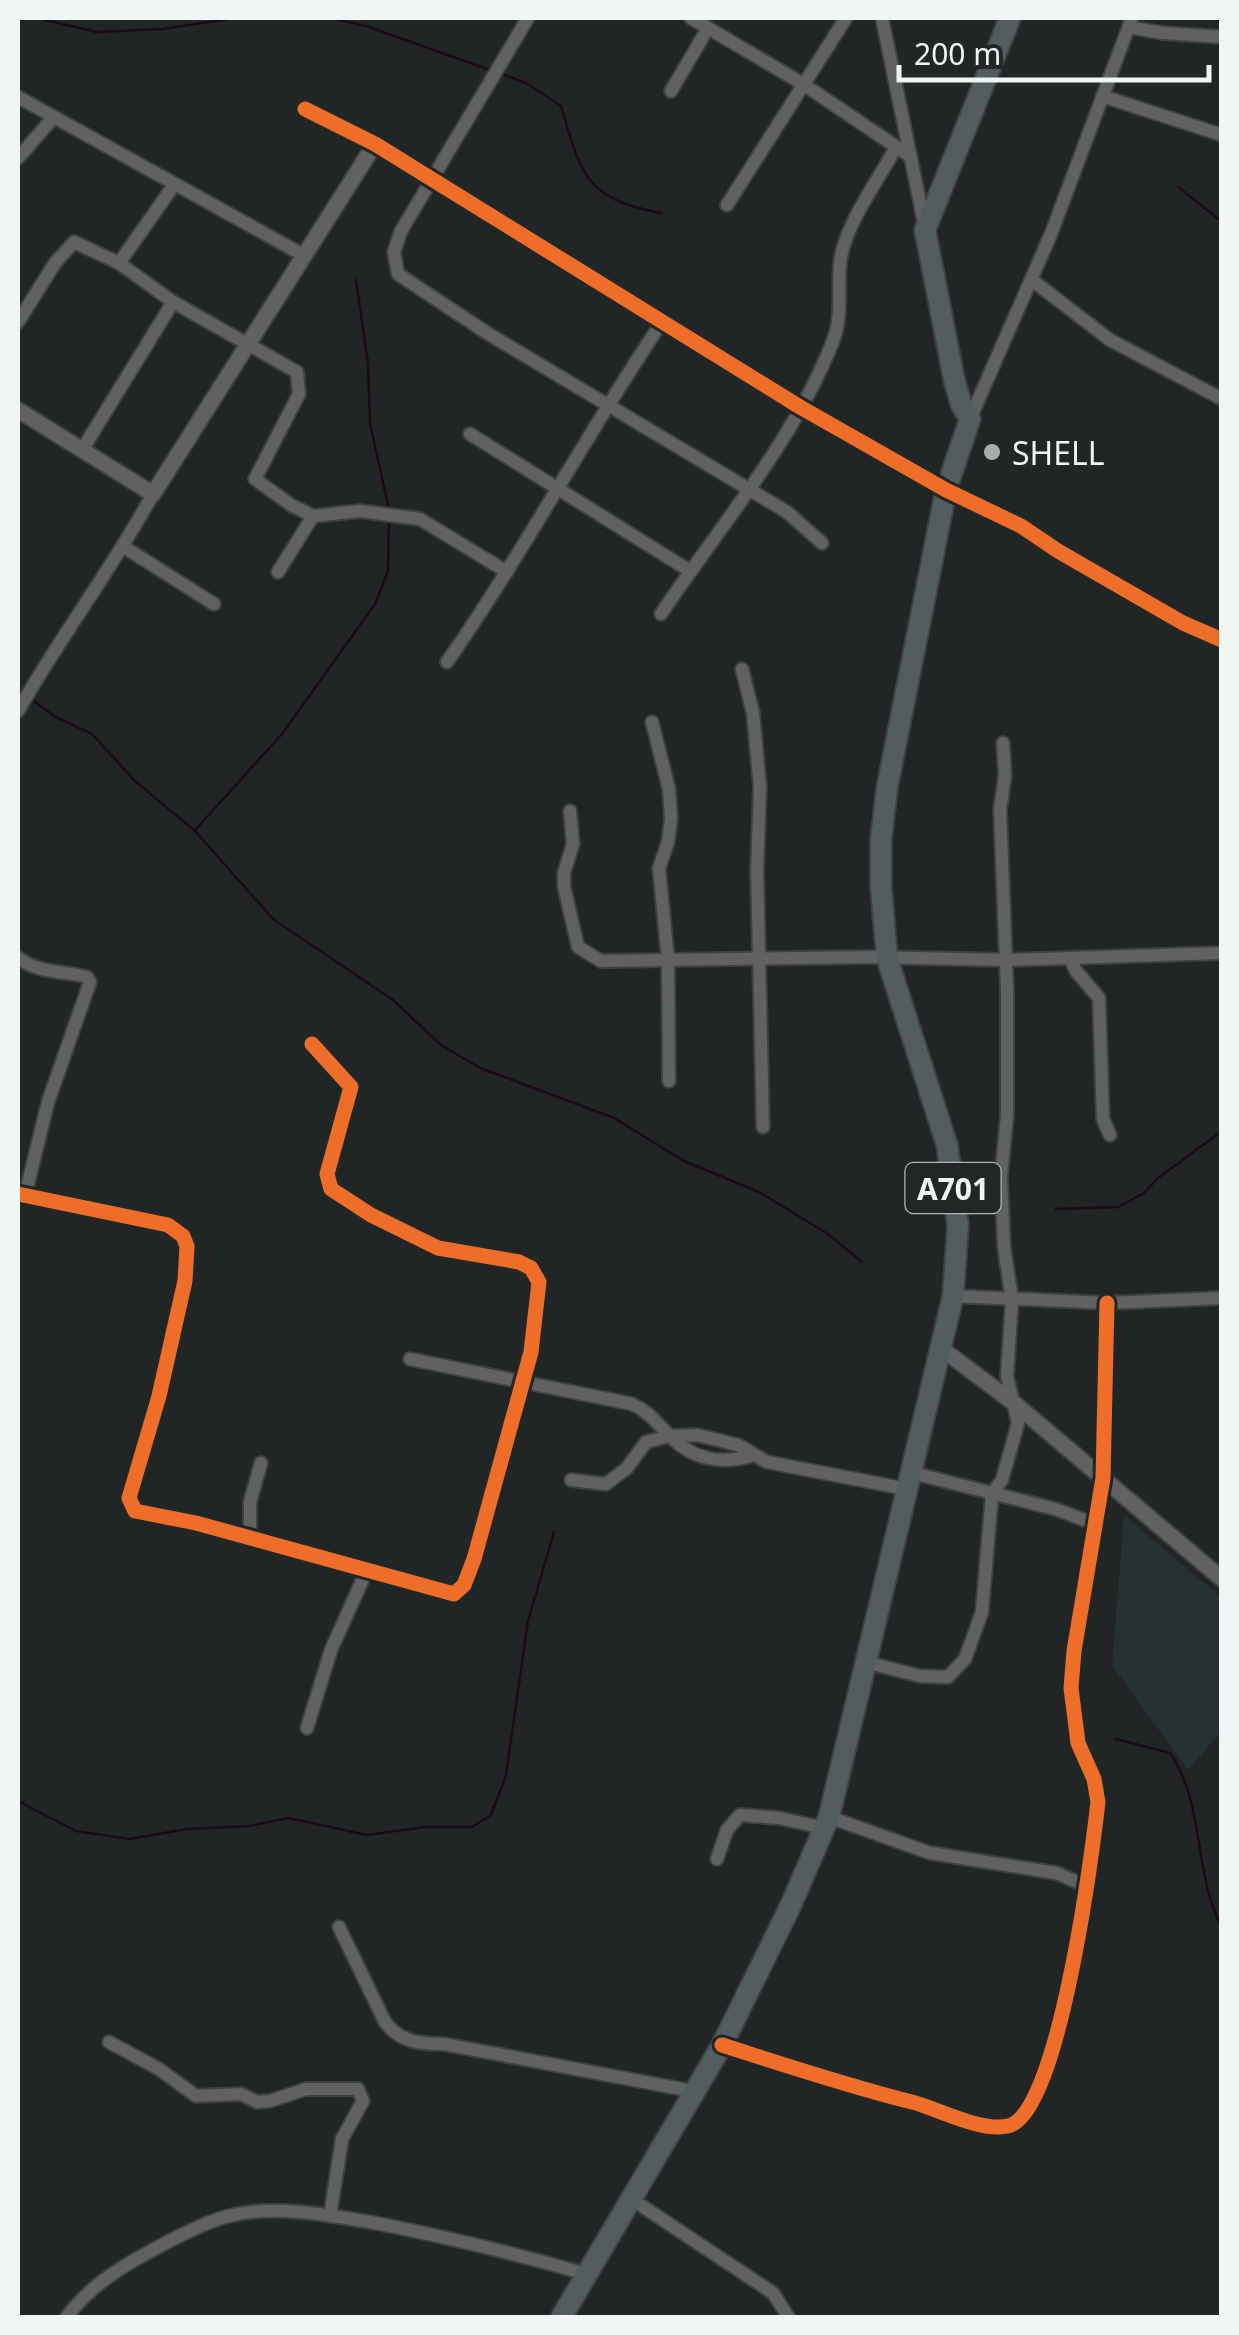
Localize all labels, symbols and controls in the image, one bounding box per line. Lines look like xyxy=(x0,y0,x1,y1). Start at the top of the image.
scale bar xyxy=(899,20,1209,82)
text: 200 m xyxy=(914,33,1001,74)
place label: SHELL xyxy=(1012,431,1105,474)
marker: SHELL xyxy=(981,441,1003,463)
road number: A701 xyxy=(906,1163,1000,1213)

